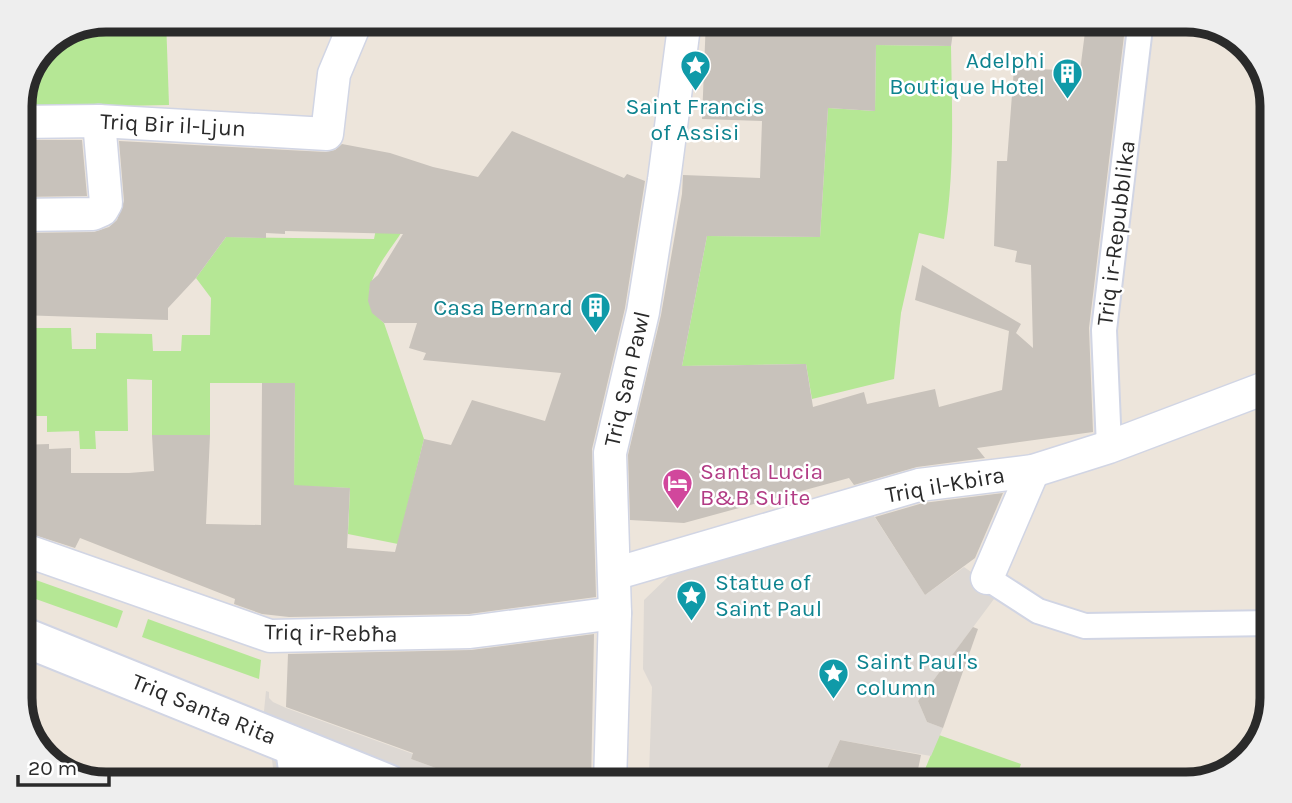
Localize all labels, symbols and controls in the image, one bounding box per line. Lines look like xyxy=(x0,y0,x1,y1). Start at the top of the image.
place label: Adelphi Boutique Hotel xyxy=(889,47,1045,100)
place icon: Saint Francis of Assisi xyxy=(678,48,712,92)
building icon: Adelphi Boutique Hotel xyxy=(1051,56,1085,100)
place label: Saint Francis of Assisi xyxy=(625,93,765,146)
street label: Triq Bir il-Ljun xyxy=(99,108,247,142)
street label: Triq ir-Repubblika xyxy=(1091,139,1141,327)
building icon: Casa Bernard xyxy=(579,290,613,334)
place label: Casa Bernard xyxy=(433,294,573,321)
street label: Triq San Pawl xyxy=(598,309,656,449)
place label: Santa Lucia B&B Suite xyxy=(700,458,823,511)
street label: Triq il-Kbira xyxy=(883,461,1007,509)
hotel icon: Santa Lucia B&B Suite xyxy=(660,467,694,511)
place label: Statue of Saint Paul xyxy=(715,569,822,622)
place icon: Statue of Saint Paul xyxy=(675,578,709,622)
street label: Triq ir-Rebħa xyxy=(264,618,398,648)
place label: Saint Paul's column xyxy=(856,648,978,701)
place icon: Saint Paul's column xyxy=(816,657,850,701)
street label: Triq Santa Rita xyxy=(128,668,280,750)
scale bar xyxy=(18,744,108,788)
text: 20 m xyxy=(28,756,77,780)

